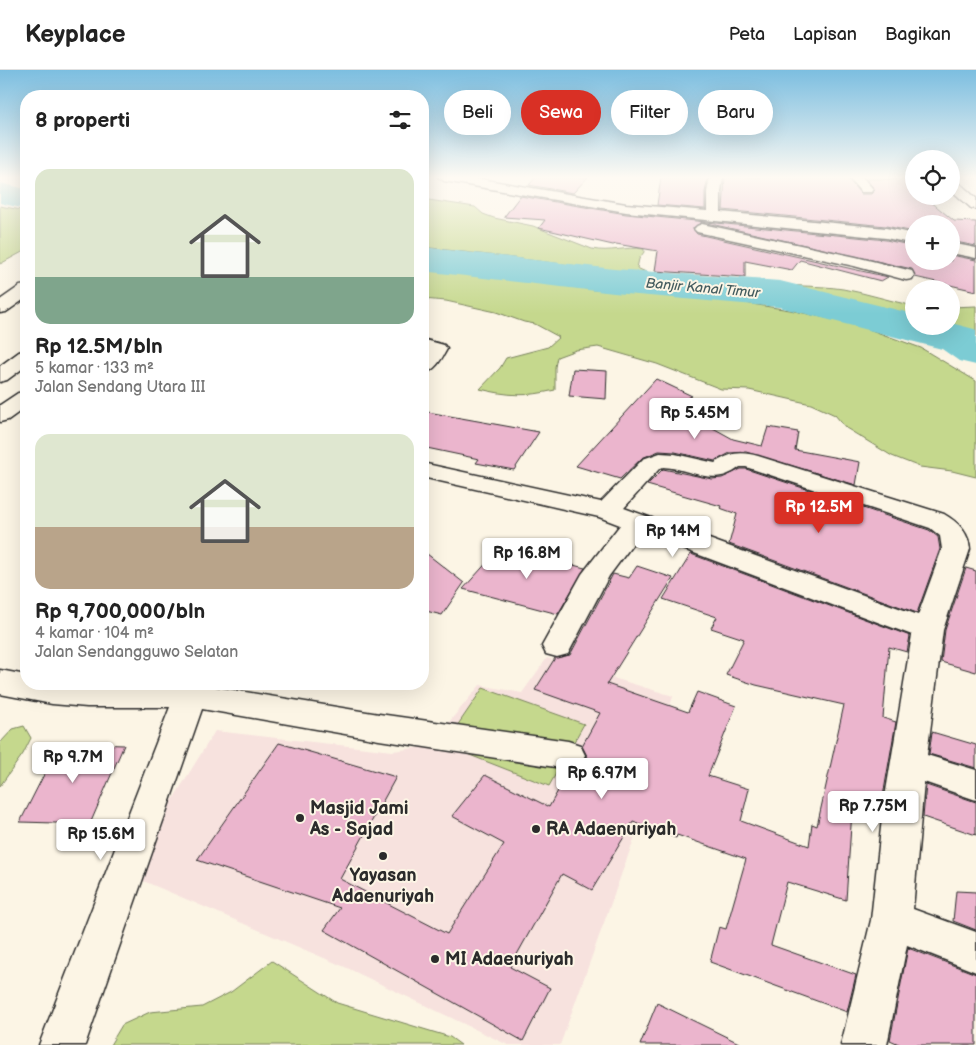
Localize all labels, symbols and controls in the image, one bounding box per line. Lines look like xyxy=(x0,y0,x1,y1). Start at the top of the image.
text: Keyplace xyxy=(25,20,126,49)
text: Peta xyxy=(729,24,765,45)
text: Lapisan xyxy=(793,24,857,45)
text: Bagikan xyxy=(885,24,951,45)
chip: Beli xyxy=(444,90,511,135)
chip: Sewa xyxy=(521,90,601,135)
chip: Filter xyxy=(611,90,688,135)
chip: Baru xyxy=(698,90,773,135)
icon: filters xyxy=(386,106,414,134)
text: 8 properti xyxy=(35,108,130,133)
map controls xyxy=(905,150,960,335)
button: locate xyxy=(905,150,960,205)
icon: home xyxy=(180,201,270,291)
button: + xyxy=(905,215,960,270)
water label: Banjir Kanal Timur xyxy=(645,275,762,302)
button: − xyxy=(905,280,960,335)
text: Rp 12.5M/bln xyxy=(35,334,163,359)
text: 5 kamar · 133 m² xyxy=(35,359,154,378)
text: Jalan Sendang Utara III xyxy=(35,378,206,397)
pin: Rp 5.45M xyxy=(643,398,747,440)
text: Rp 5.45M xyxy=(660,404,730,423)
icon: home xyxy=(180,466,270,556)
pin: Rp 12.5M xyxy=(767,492,871,534)
text: Rp 12.5M xyxy=(785,498,853,517)
pin: Rp 14M xyxy=(632,516,714,558)
text: Rp 14M xyxy=(646,522,700,541)
pin: Rp 16.8M xyxy=(475,538,579,580)
text: Rp 16.8M xyxy=(493,544,561,563)
text: Rp 9,700,000/bln xyxy=(35,599,205,624)
text: 4 kamar · 104 m² xyxy=(35,624,154,643)
text: Jalan Sendangguwo Selatan xyxy=(35,643,238,662)
pin: Rp 9.7M xyxy=(27,742,119,784)
text: Rp 9.7M xyxy=(43,748,103,767)
pin: Rp 6.97M xyxy=(550,758,654,800)
text: Rp 6.97M xyxy=(567,764,637,783)
pin: Rp 7.75M xyxy=(821,790,925,833)
text: Rp 7.75M xyxy=(839,797,907,816)
place label: Masjid Jami As - Sajad xyxy=(309,798,408,840)
marker: Masjid Jami As - Sajad xyxy=(294,812,306,824)
pin: Rp 15.6M xyxy=(49,818,153,861)
place label: RA Adaenuriyah xyxy=(546,819,676,840)
marker: RA Adaenuriyah xyxy=(530,823,542,835)
text: Rp 15.6M xyxy=(67,825,135,844)
marker: Yayasan Adaenuriyah xyxy=(377,850,389,862)
place label: Yayasan Adaenuriyah xyxy=(331,865,434,907)
place label: MI Adaenuriyah xyxy=(445,949,574,970)
marker: MI Adaenuriyah xyxy=(429,953,441,965)

